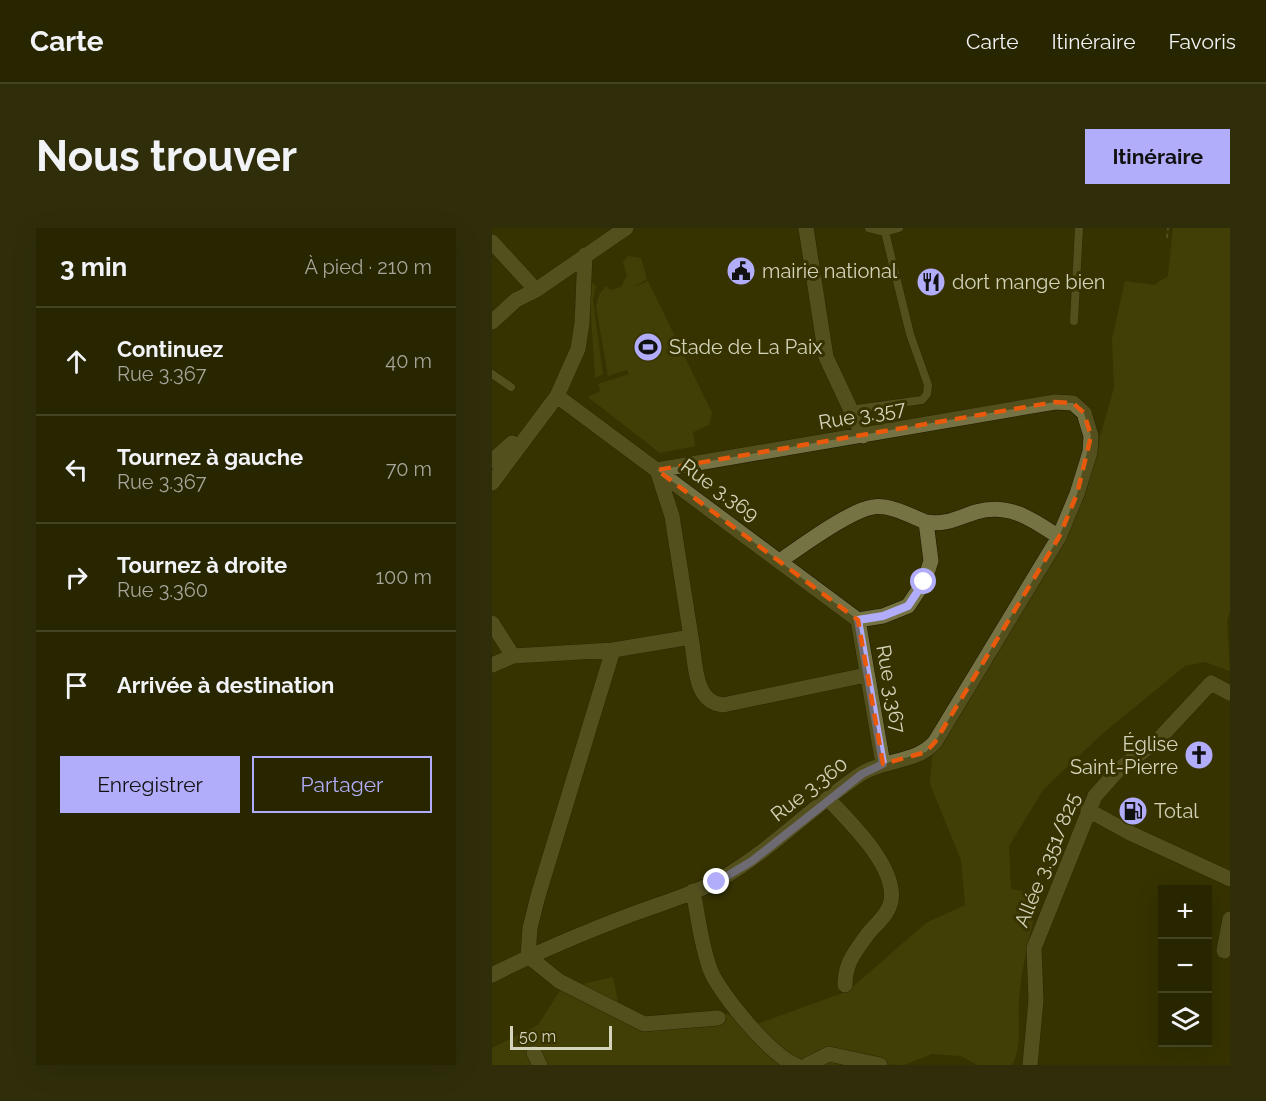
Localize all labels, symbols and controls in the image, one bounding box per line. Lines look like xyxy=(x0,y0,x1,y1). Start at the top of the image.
text: Carte xyxy=(30,25,103,58)
text: Carte xyxy=(966,29,1018,54)
text: Itinéraire xyxy=(1051,29,1135,54)
text: Favoris xyxy=(1168,29,1236,54)
button: Itinéraire xyxy=(1085,129,1230,184)
text: Nous trouver xyxy=(36,132,297,181)
text: 3 min xyxy=(60,252,127,282)
text: À pied · 210 m xyxy=(304,255,432,279)
public building icon: mairie national xyxy=(725,255,757,287)
place label: mairie national xyxy=(762,259,898,283)
restaurant icon: dort mange bien xyxy=(915,266,947,298)
place label: dort mange bien xyxy=(952,270,1105,294)
sports icon: Stade de La Paix xyxy=(632,331,664,363)
place label: Stade de La Paix xyxy=(669,335,822,359)
text: Continuez xyxy=(117,336,223,362)
icon: ahead xyxy=(60,345,93,378)
text: 40 m xyxy=(385,349,432,373)
text: Rue 3.367 xyxy=(117,362,207,386)
street label: Rue 3.357 xyxy=(816,395,908,434)
text: Tournez à gauche xyxy=(117,444,303,470)
icon: left xyxy=(60,453,93,486)
street label: Rue 3.369 xyxy=(676,454,764,526)
text: 70 m xyxy=(386,457,432,481)
text: Rue 3.367 xyxy=(117,470,207,494)
text: Tournez à droite xyxy=(117,552,287,578)
icon: right xyxy=(60,561,93,594)
text: 100 m xyxy=(375,565,432,589)
route start xyxy=(910,568,936,594)
text: Rue 3.360 xyxy=(117,578,208,602)
street label: Rue 3.367 xyxy=(871,643,911,735)
icon: arrive xyxy=(60,669,93,702)
text: Arrivée à destination xyxy=(117,672,334,698)
place label: Église Saint-Pierre xyxy=(1070,732,1178,779)
church icon: Église Saint-Pierre xyxy=(1183,739,1215,771)
street label: Rue 3.360 xyxy=(766,752,852,826)
button: Enregistrer xyxy=(60,756,240,813)
button: Partager xyxy=(252,756,432,813)
street label: Allée 3.351/825 xyxy=(1009,789,1085,931)
fuel station icon: Total xyxy=(1117,795,1149,827)
place label: Total xyxy=(1154,799,1199,823)
route end xyxy=(703,868,729,894)
map controls xyxy=(1158,885,1212,1047)
button: + xyxy=(1158,885,1212,939)
button: − xyxy=(1158,939,1212,993)
button: layers xyxy=(1158,993,1212,1047)
scale bar xyxy=(510,1023,612,1050)
text: 50 m xyxy=(519,1027,556,1046)

